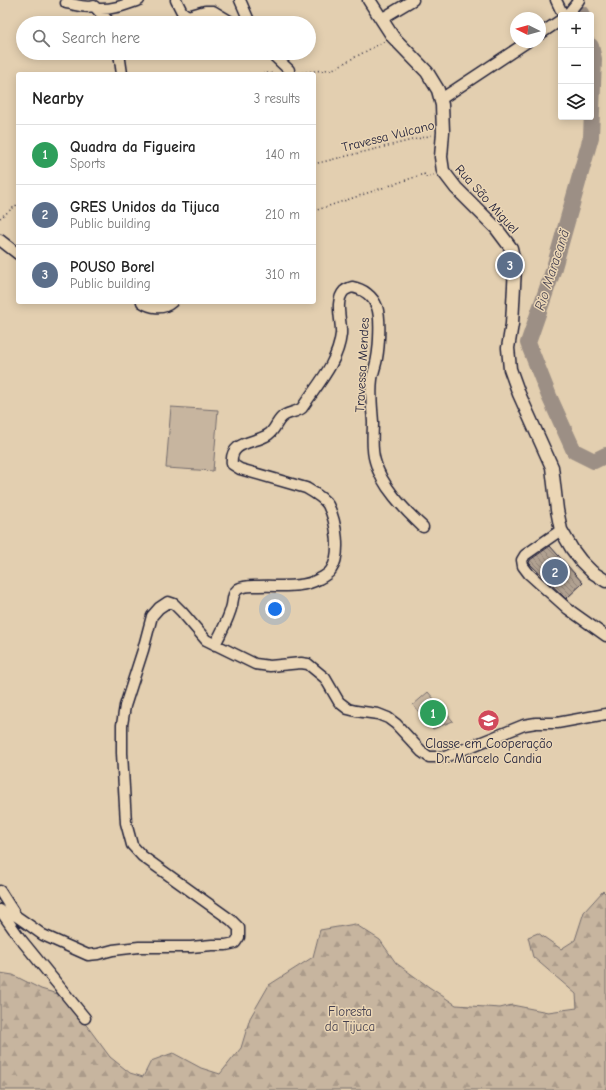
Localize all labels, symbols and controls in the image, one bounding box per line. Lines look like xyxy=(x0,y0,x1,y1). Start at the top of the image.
north arrow xyxy=(510,12,546,48)
map controls xyxy=(558,12,594,120)
button: + xyxy=(558,12,594,48)
search box xyxy=(16,16,316,60)
icon: search xyxy=(30,27,52,49)
text: Search here xyxy=(62,29,140,47)
button: − xyxy=(558,48,594,84)
button: layers xyxy=(558,84,594,120)
text: Nearby xyxy=(32,89,83,108)
text: 3 results xyxy=(254,91,300,106)
street label: Travessa Vulcano xyxy=(340,117,436,155)
text: Quadra da Figueira xyxy=(70,138,196,156)
text: 1 xyxy=(42,147,48,162)
text: 140 m xyxy=(266,147,300,162)
text: Sports xyxy=(70,156,105,171)
street label: Rua São Miguel xyxy=(452,162,522,236)
text: GRES Unidos da Tijuca xyxy=(70,198,220,216)
text: 2 xyxy=(42,207,48,222)
text: 210 m xyxy=(265,207,300,222)
text: Public building xyxy=(70,216,151,231)
water label: Rio Maracanã xyxy=(531,227,573,312)
pin: 3 xyxy=(497,250,523,280)
text: POUSO Borel xyxy=(70,258,154,276)
text: 3 xyxy=(42,267,48,282)
text: 310 m xyxy=(265,267,300,282)
text: Public building xyxy=(70,276,151,291)
street label: Travessa Mendes xyxy=(352,317,372,413)
pin: 2 xyxy=(542,557,568,587)
your location xyxy=(265,599,285,619)
pin: 1 xyxy=(420,698,446,728)
school or university icon: Classe em Cooperação Dr. Marcelo Candia xyxy=(476,708,502,734)
place label: Classe em Cooperação Dr. Marcelo Candia xyxy=(425,736,553,766)
park label: Floresta da Tijuca xyxy=(325,1004,375,1034)

